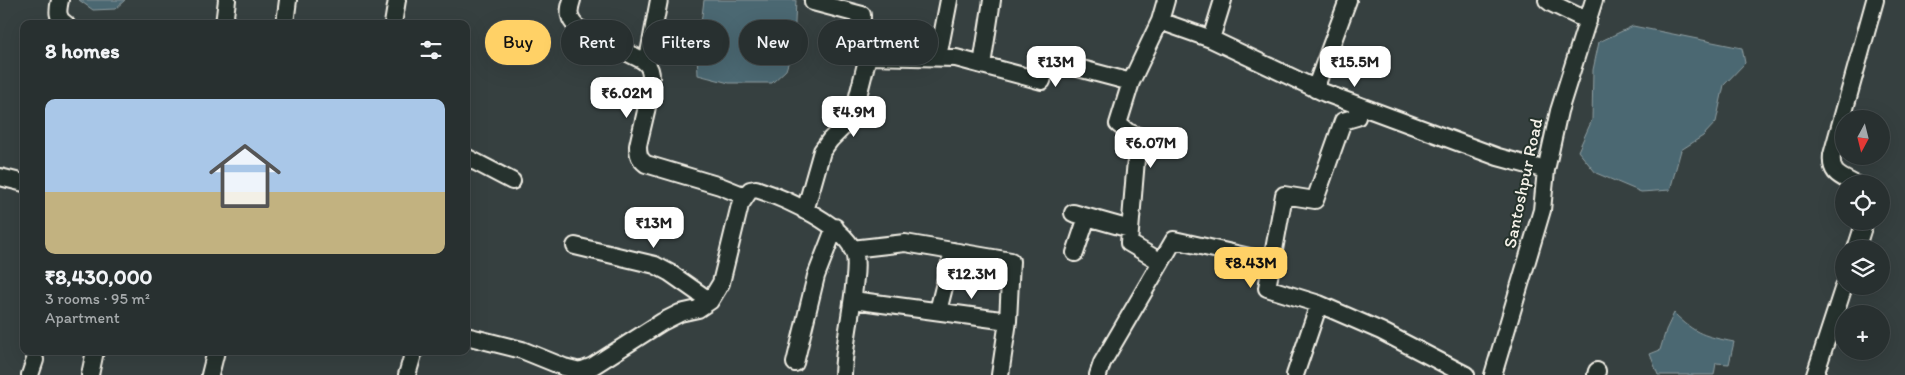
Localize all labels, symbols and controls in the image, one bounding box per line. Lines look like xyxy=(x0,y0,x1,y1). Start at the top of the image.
chip: Buy xyxy=(485,20,551,65)
chip: Rent xyxy=(561,20,633,65)
chip: Filters xyxy=(643,20,729,65)
chip: New xyxy=(739,20,808,65)
chip: Apartment xyxy=(818,20,938,65)
icon: filters xyxy=(417,36,445,64)
text: 8 homes xyxy=(45,38,120,63)
pin: ₹13M xyxy=(1026,46,1086,88)
pin: ₹15.5M xyxy=(1314,46,1396,88)
text: ₹13M xyxy=(1038,52,1074,71)
text: ₹15.5M xyxy=(1331,52,1379,71)
pin: ₹6.02M xyxy=(586,76,668,119)
text: ₹6.02M xyxy=(601,83,653,102)
pin: ₹4.9M xyxy=(819,96,889,138)
text: ₹4.9M xyxy=(833,102,875,121)
north arrow xyxy=(1835,110,1890,165)
map controls xyxy=(1835,110,1890,360)
street label: Santoshpur Road xyxy=(1498,116,1548,250)
pin: ₹6.07M xyxy=(1110,126,1192,169)
icon: home xyxy=(200,131,290,221)
text: ₹6.07M xyxy=(1126,133,1176,152)
button: locate xyxy=(1835,175,1890,230)
pin: ₹13M xyxy=(624,206,684,249)
text: ₹13M xyxy=(636,213,672,232)
button: layers xyxy=(1835,240,1890,295)
pin: ₹8.43M xyxy=(1210,246,1292,289)
text: ₹8.43M xyxy=(1225,253,1277,272)
pin: ₹12.3M xyxy=(931,258,1013,300)
text: ₹8,430,000 xyxy=(45,264,153,289)
text: ₹12.3M xyxy=(948,264,996,283)
text: 3 rooms · 95 m² xyxy=(45,289,150,308)
button: + xyxy=(1835,305,1890,360)
text: Apartment xyxy=(45,308,120,327)

